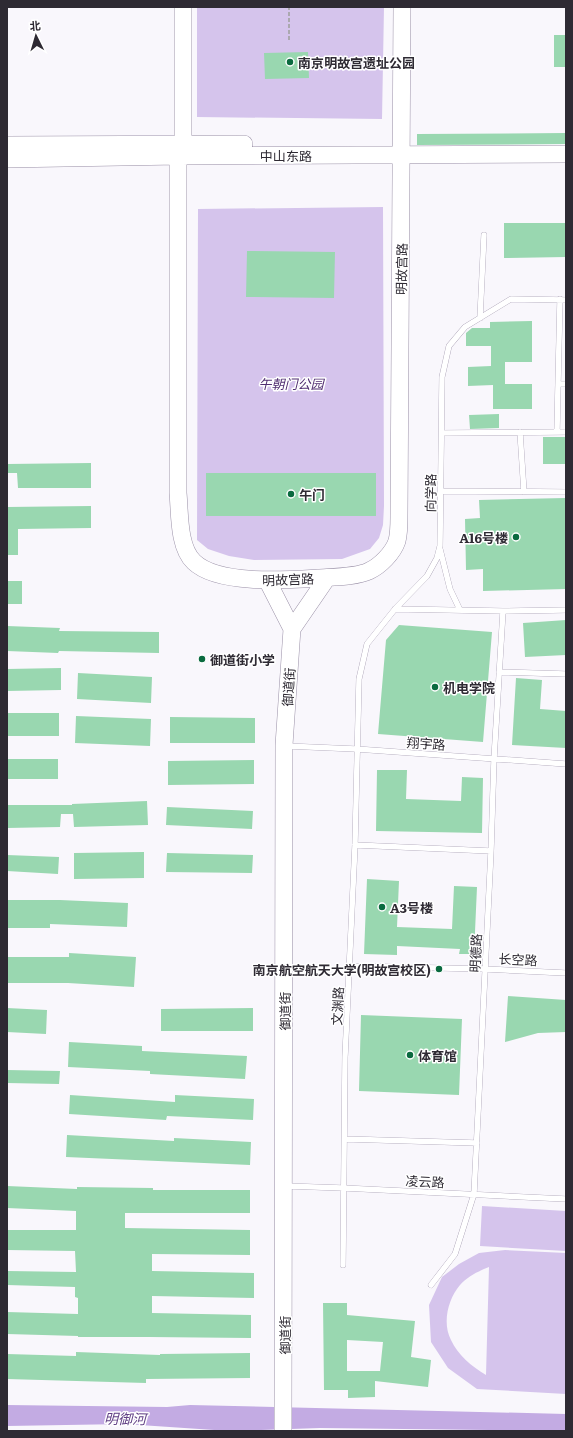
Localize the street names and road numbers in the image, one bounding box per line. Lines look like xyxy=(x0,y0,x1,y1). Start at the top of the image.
street label: 中山东路 xyxy=(260,146,312,165)
street label: 明故宫路 xyxy=(391,243,411,295)
street label: 向学路 xyxy=(420,473,440,513)
street label: 明故宫路 xyxy=(262,569,314,589)
street label: 御道街 xyxy=(277,667,299,707)
street label: 翔宇路 xyxy=(406,732,446,754)
street label: 明德路 xyxy=(464,933,486,973)
street label: 长空路 xyxy=(498,948,538,970)
street label: 文渊路 xyxy=(326,986,348,1026)
street label: 御道街 xyxy=(275,991,294,1031)
street label: 凌云路 xyxy=(405,1170,445,1192)
street label: 御道街 xyxy=(275,1315,294,1355)

